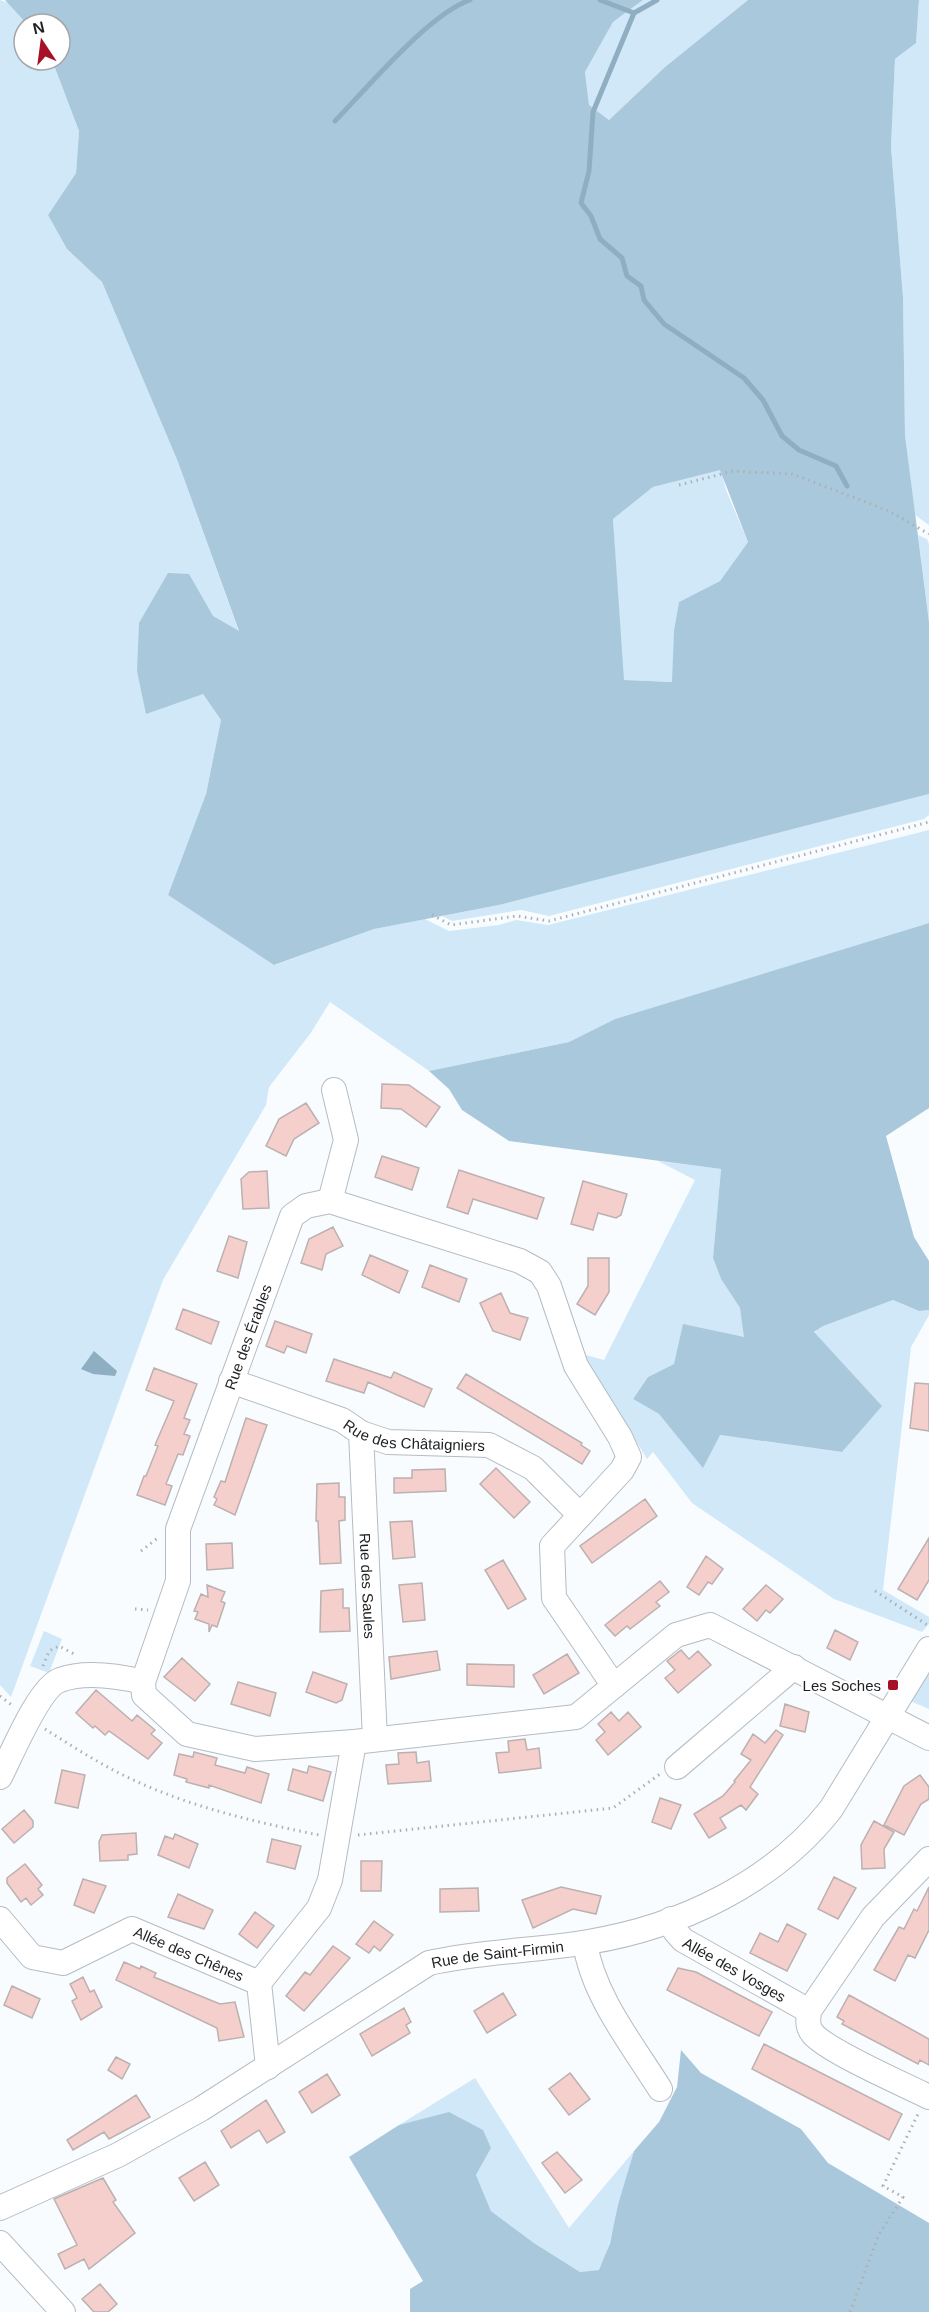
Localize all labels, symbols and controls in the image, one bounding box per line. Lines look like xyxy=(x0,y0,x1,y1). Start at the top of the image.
north arrow xyxy=(12,12,72,72)
text: N xyxy=(31,18,46,37)
street label: Rue des Érables xyxy=(221,1282,275,1392)
street label: Rue des Châtaigniers xyxy=(341,1415,485,1453)
street label: Rue des Saules xyxy=(357,1533,379,1639)
place label: Les Soches xyxy=(803,1677,881,1694)
marker: Les Soches xyxy=(886,1678,900,1692)
street label: Allée des Chênes xyxy=(131,1922,246,1984)
street label: Allée des Vosges xyxy=(680,1933,789,2005)
street label: Rue de Saint-Firmin xyxy=(430,1937,565,1971)

